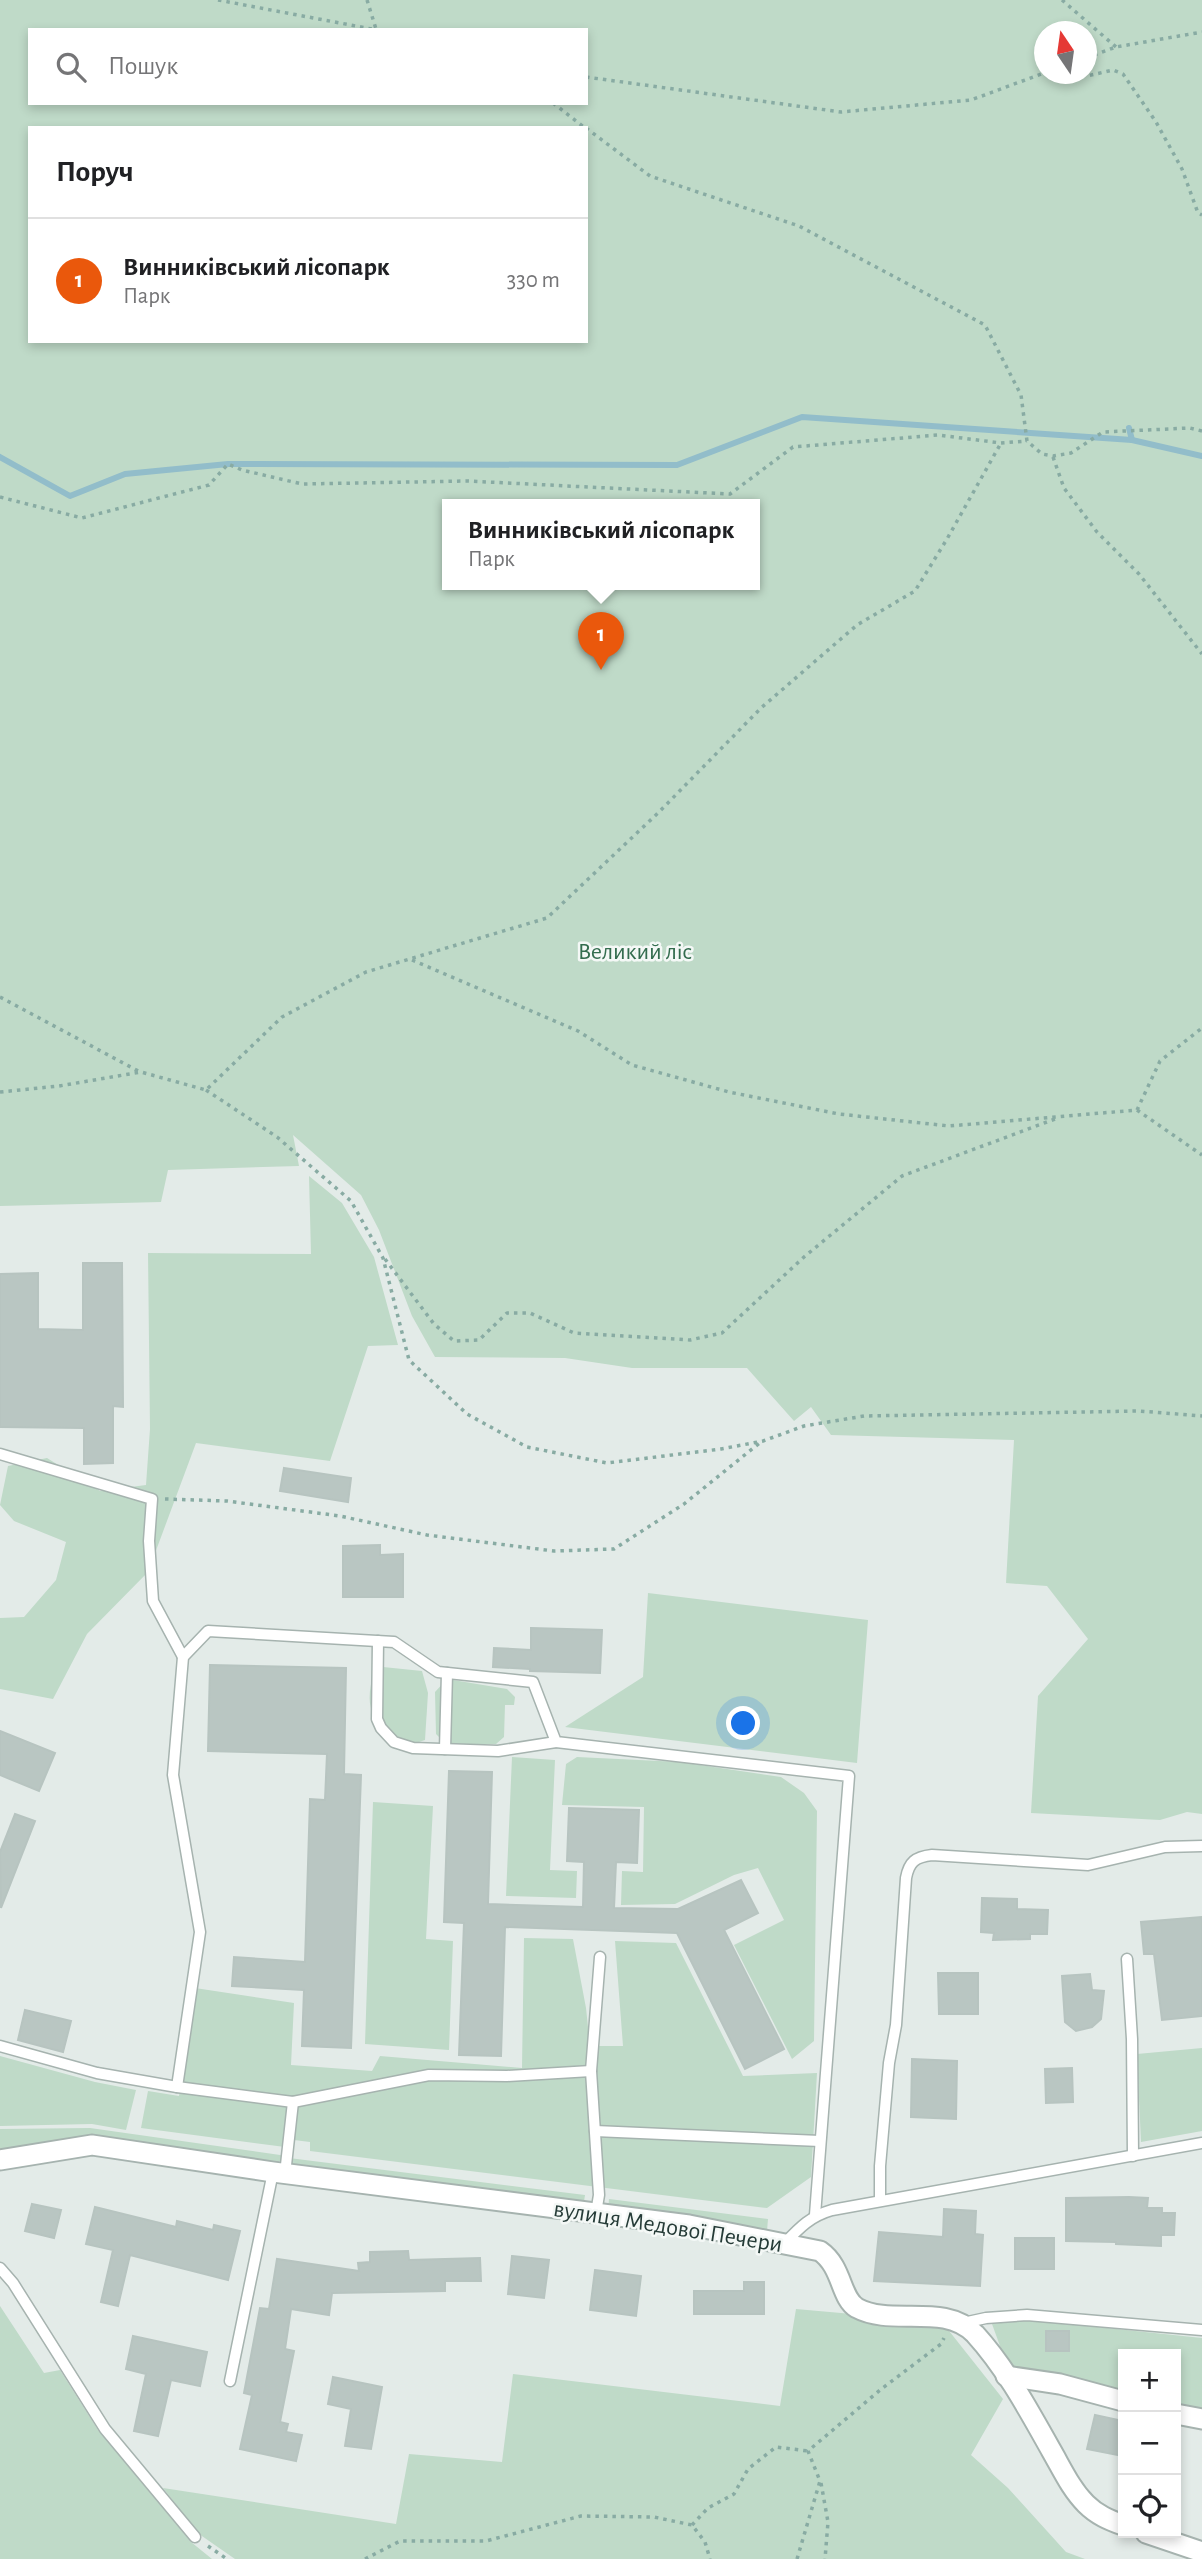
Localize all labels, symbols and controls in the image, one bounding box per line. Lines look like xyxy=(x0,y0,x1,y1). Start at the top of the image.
north arrow xyxy=(1034,21,1097,84)
search box xyxy=(28,28,588,105)
icon: search xyxy=(52,48,90,86)
text: Пошук xyxy=(108,53,178,79)
text: Поруч xyxy=(56,157,134,187)
text: Винниківський лісопарк xyxy=(123,254,390,280)
text: 1 xyxy=(75,269,83,292)
text: 330 m xyxy=(507,269,560,292)
text: Парк xyxy=(123,285,170,308)
popup xyxy=(442,499,760,590)
text: Винниківський лісопарк xyxy=(468,517,734,543)
text: Парк xyxy=(468,548,515,571)
pin: 1 xyxy=(578,612,624,670)
park label: Великий ліс xyxy=(578,940,692,964)
your location xyxy=(726,1706,760,1740)
street label: вулиця Медової Печери xyxy=(552,2197,784,2257)
map controls xyxy=(1118,2349,1181,2538)
button: + xyxy=(1118,2349,1181,2412)
button: − xyxy=(1118,2412,1181,2475)
button: locate xyxy=(1118,2475,1181,2538)

